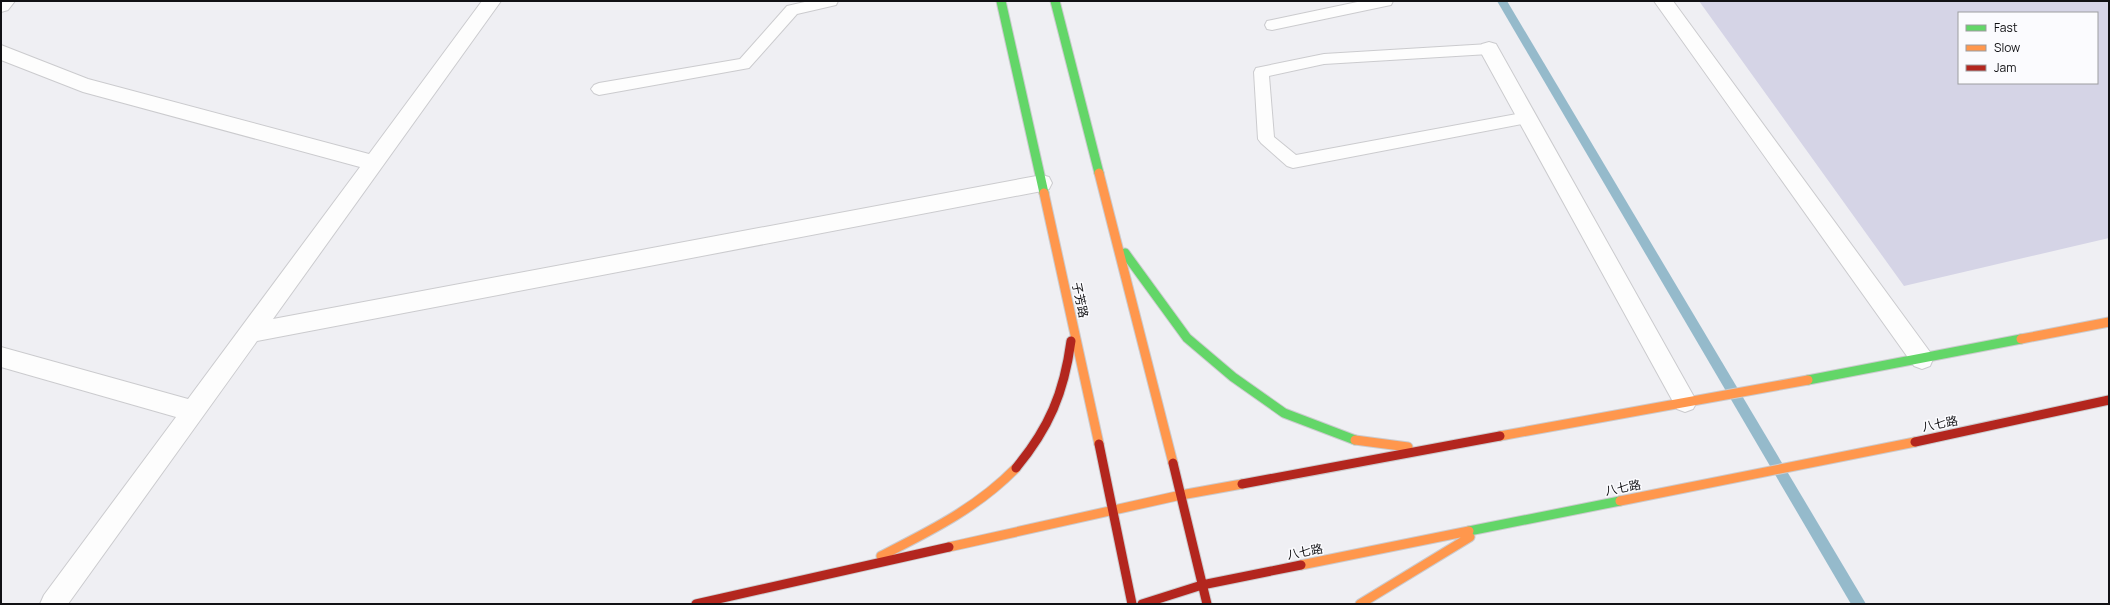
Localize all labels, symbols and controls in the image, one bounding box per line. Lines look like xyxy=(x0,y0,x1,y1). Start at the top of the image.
legend xyxy=(1958,12,2098,84)
text: Fast xyxy=(1994,19,2018,36)
text: Slow xyxy=(1994,39,2020,56)
text: Jam xyxy=(1994,59,2016,76)
street label: 子芳路 xyxy=(1068,281,1093,319)
street label: 八七路 xyxy=(1921,412,1959,435)
street label: 八七路 xyxy=(1604,476,1642,499)
street label: 八七路 xyxy=(1286,540,1324,563)

